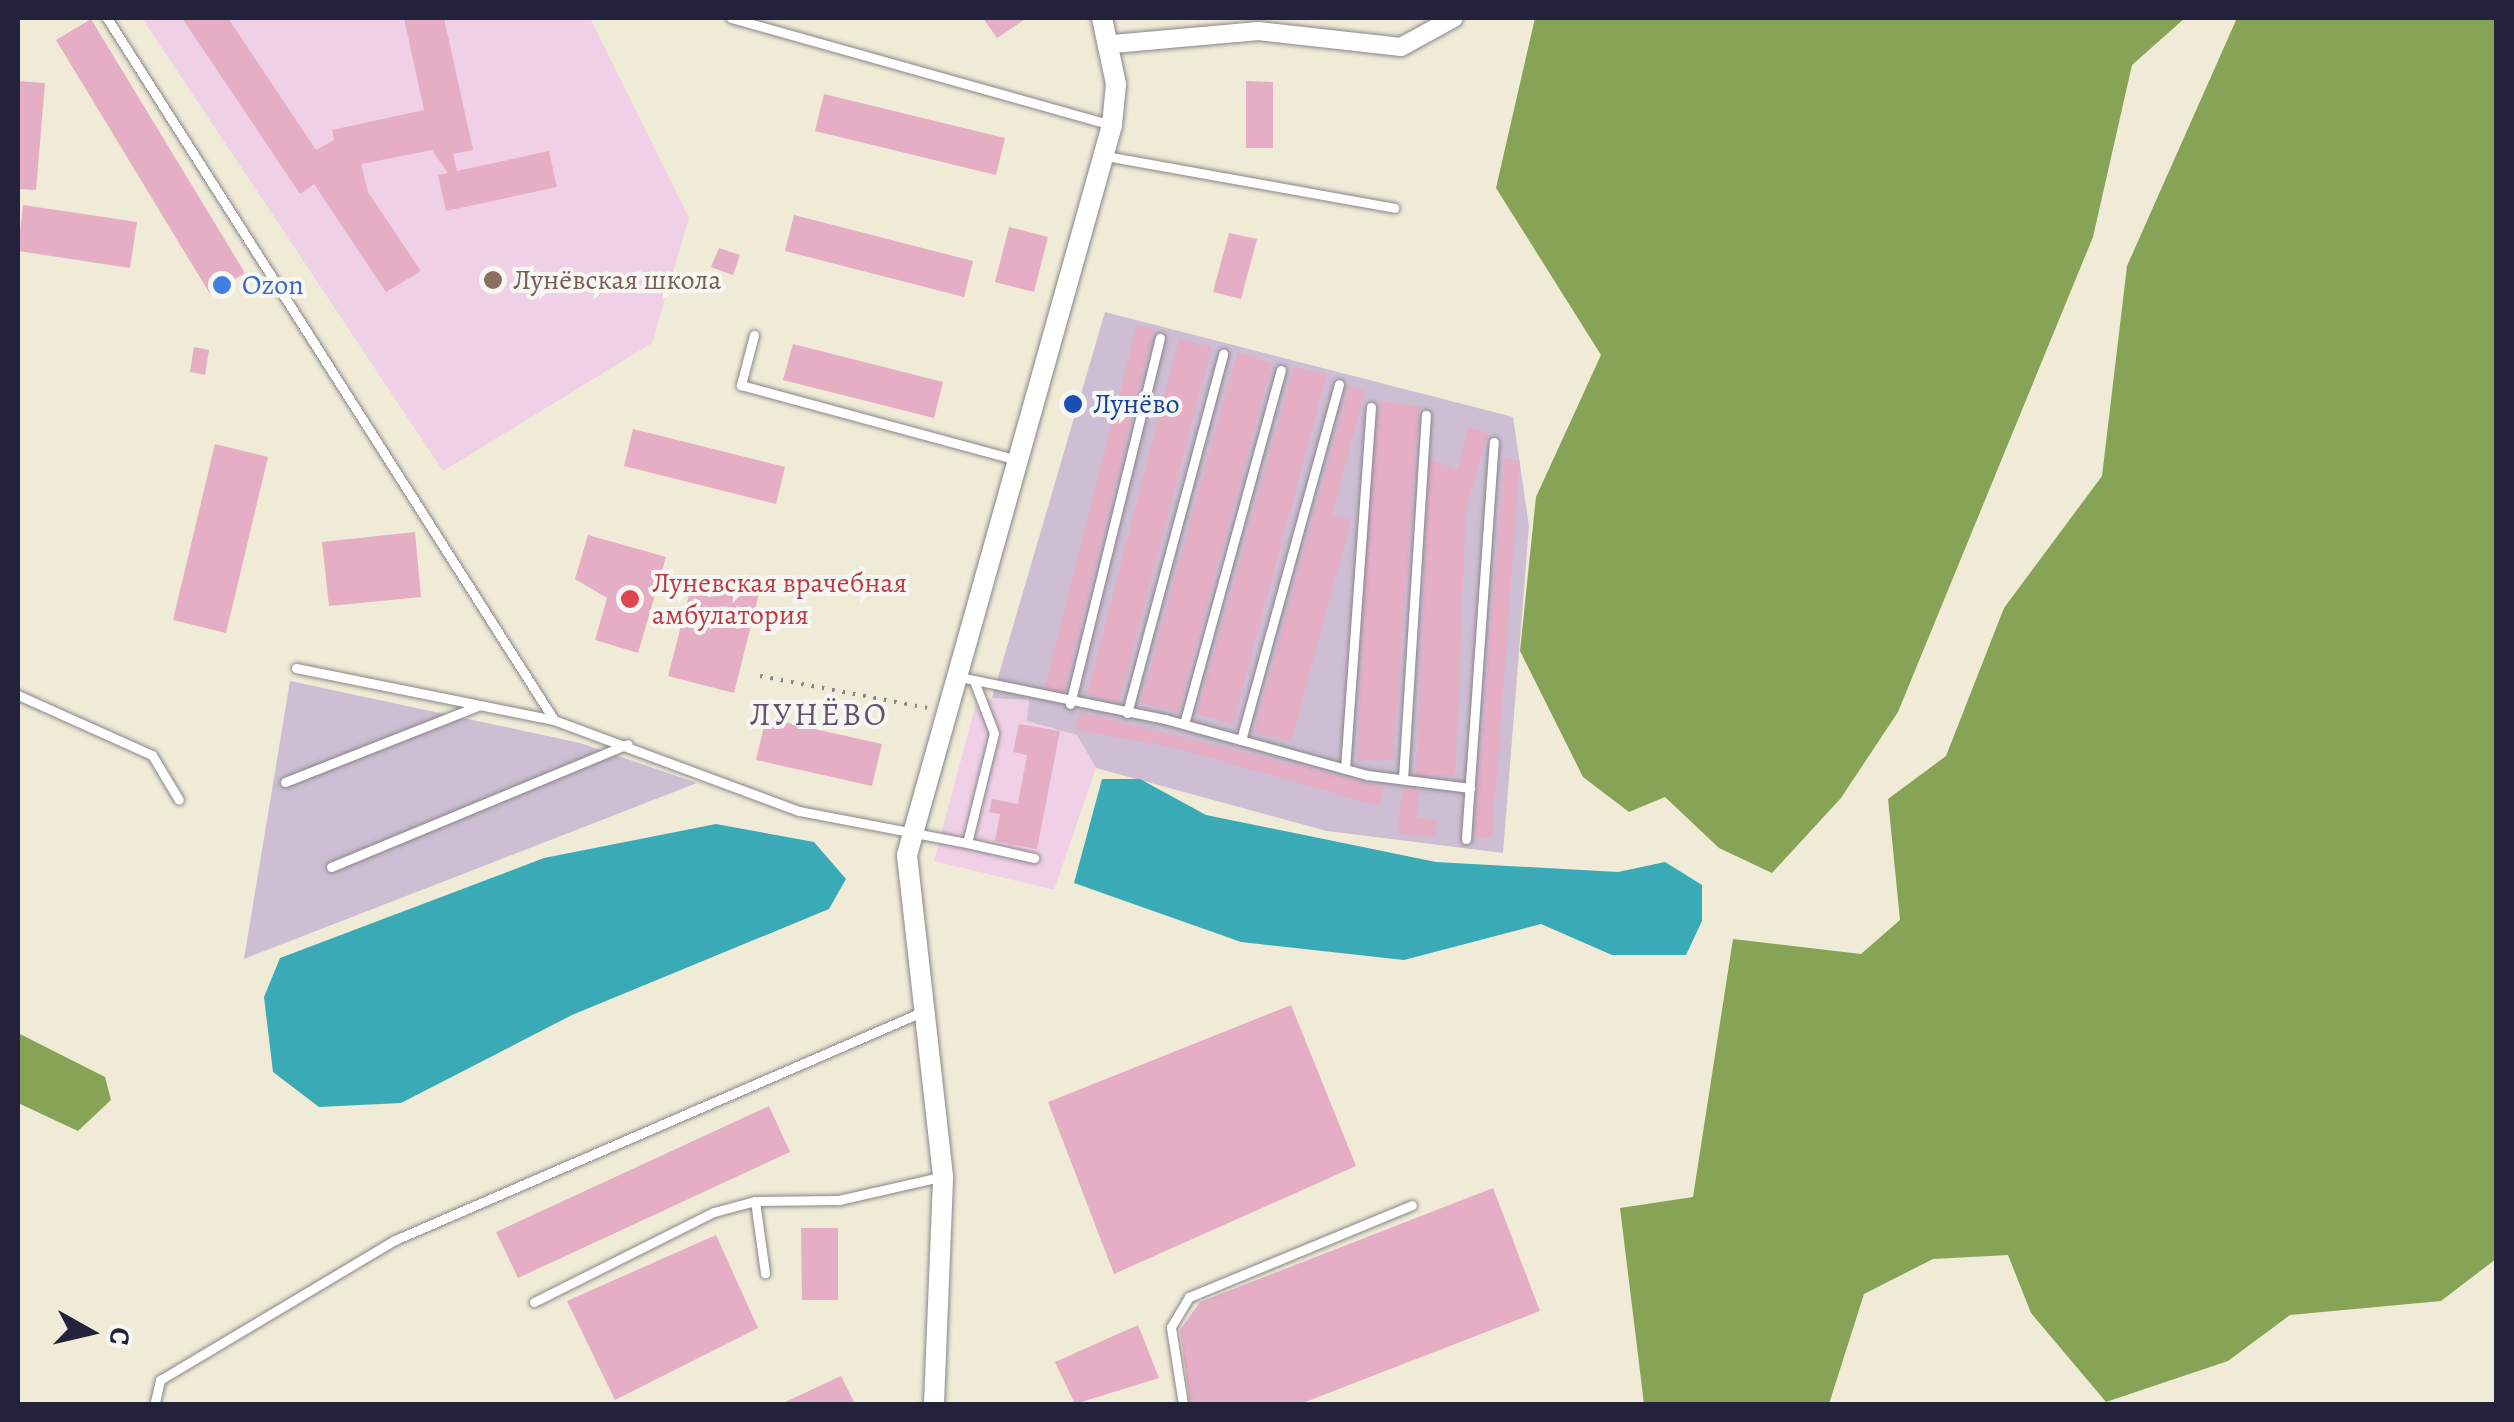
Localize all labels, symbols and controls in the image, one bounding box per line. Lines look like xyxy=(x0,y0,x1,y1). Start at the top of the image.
place label: Лунёвская школа xyxy=(513,263,721,297)
place label: Ozon xyxy=(242,268,304,302)
marker: Лунёвская школа xyxy=(482,269,504,291)
marker: Ozon xyxy=(211,274,233,296)
place label: Лунёво xyxy=(1093,387,1180,421)
marker: Лунёво xyxy=(1062,393,1084,415)
place label: Луневская врачебная амбулатория xyxy=(652,566,907,632)
marker: Луневская врачебная амбулатория xyxy=(617,586,643,612)
district label: ЛУНЁВО xyxy=(750,695,888,733)
north arrow xyxy=(40,1282,140,1382)
text: С xyxy=(100,1325,140,1347)

